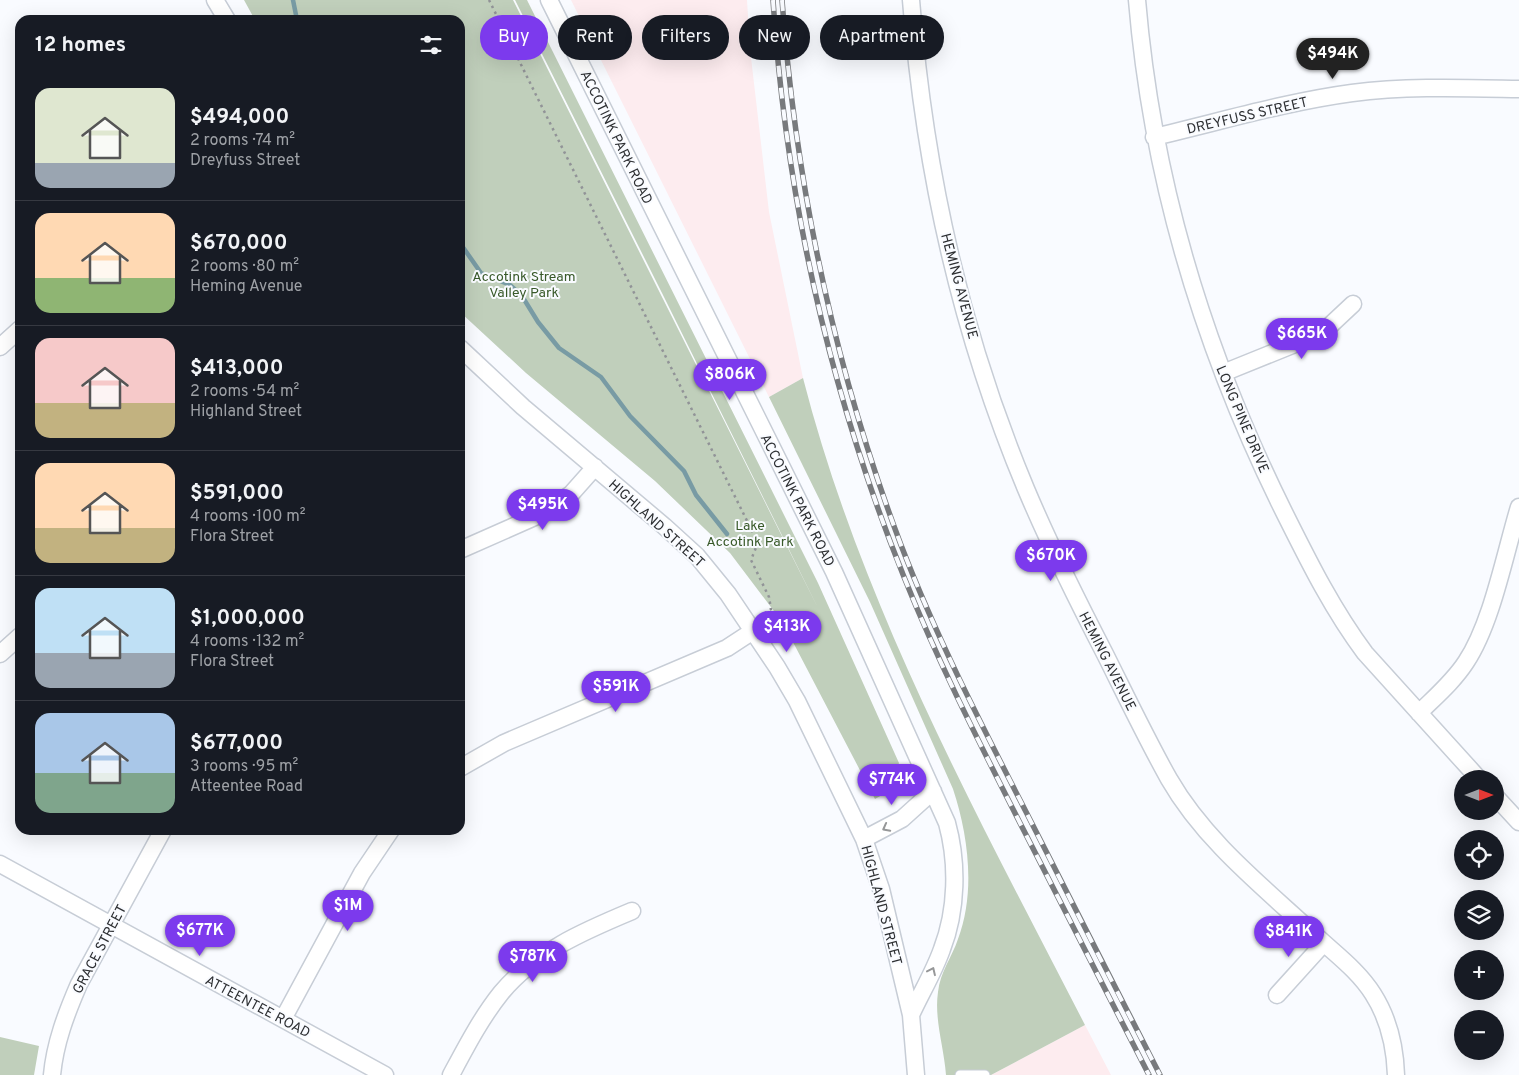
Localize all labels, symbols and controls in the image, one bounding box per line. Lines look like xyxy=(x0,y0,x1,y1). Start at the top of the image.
chip: Buy xyxy=(480,15,548,60)
chip: Rent xyxy=(558,15,632,60)
chip: Filters xyxy=(642,15,729,60)
chip: New xyxy=(739,15,810,60)
chip: Apartment xyxy=(820,15,944,60)
icon: filters xyxy=(417,31,445,59)
text: 12 homes xyxy=(35,32,126,59)
pin: $494K xyxy=(1298,38,1368,80)
text: $494K xyxy=(1307,44,1359,64)
street label: ACCOTINK PARK ROAD xyxy=(576,68,655,207)
street label: DREYFUSS STREET xyxy=(1185,94,1309,139)
text: $494,000 xyxy=(190,104,289,131)
icon: home xyxy=(75,108,135,168)
text: 2 rooms · 74 m² xyxy=(190,131,295,151)
text: Dreyfuss Street xyxy=(190,151,300,171)
text: $670,000 xyxy=(190,230,288,257)
street label: HEMING AVENUE xyxy=(936,232,981,341)
icon: home xyxy=(75,233,135,293)
text: 2 rooms · 80 m² xyxy=(190,257,299,277)
park label: Accotink Stream Valley Park xyxy=(472,269,576,302)
text: Heming Avenue xyxy=(190,277,302,297)
pin: $665K xyxy=(1267,318,1337,360)
text: $665K xyxy=(1277,324,1327,344)
text: $413,000 xyxy=(190,355,283,382)
icon: home xyxy=(75,358,135,418)
pin: $806K xyxy=(695,358,765,401)
street label: LONG PINE DRIVE xyxy=(1211,363,1272,476)
text: $806K xyxy=(704,365,756,385)
text: 2 rooms · 54 m² xyxy=(190,382,299,402)
text: Highland Street xyxy=(190,402,302,422)
street label: ACCOTINK PARK ROAD xyxy=(756,431,838,570)
street label: HIGHLAND STREET xyxy=(604,476,708,572)
text: $591,000 xyxy=(190,480,284,507)
icon: home xyxy=(75,483,135,543)
pin: $495K xyxy=(508,488,578,531)
text: $495K xyxy=(518,495,568,515)
text: 4 rooms · 100 m² xyxy=(190,507,306,527)
park label: Lake Accotink Park xyxy=(706,518,794,551)
text: Flora Street xyxy=(190,527,274,547)
pin: $670K xyxy=(1016,540,1086,582)
text: $670K xyxy=(1026,546,1076,566)
text: $1,000,000 xyxy=(190,605,305,632)
icon: home xyxy=(75,608,135,668)
street label: HEMING AVENUE xyxy=(1074,609,1139,714)
pin: $413K xyxy=(752,610,822,653)
text: $413K xyxy=(763,617,811,637)
text: 4 rooms · 132 m² xyxy=(190,632,304,652)
text: Flora Street xyxy=(190,652,274,672)
pin: $591K xyxy=(581,670,651,713)
text: $591K xyxy=(593,677,639,697)
text: $677,000 xyxy=(190,730,283,757)
icon: home xyxy=(75,733,135,793)
text: 3 rooms · 95 m² xyxy=(190,757,298,777)
pin: $774K xyxy=(857,764,927,806)
text: $774K xyxy=(868,770,916,790)
north arrow xyxy=(1454,770,1504,820)
map controls xyxy=(1454,770,1504,1060)
text: Atteentee Road xyxy=(190,777,303,797)
one-way arrow xyxy=(882,821,891,831)
button: locate xyxy=(1454,830,1504,880)
street label: HIGHLAND STREET xyxy=(856,844,905,967)
pin: $1M xyxy=(324,890,372,932)
button: layers xyxy=(1454,890,1504,940)
text: $1M xyxy=(334,896,362,916)
street label: GRACE STREET xyxy=(70,902,131,997)
pin: $677K xyxy=(165,914,235,957)
pin: $841K xyxy=(1254,916,1324,958)
text: $677K xyxy=(176,921,224,941)
text: $841K xyxy=(1265,922,1313,942)
pin: $787K xyxy=(498,940,568,983)
text: $787K xyxy=(509,947,557,967)
button: + xyxy=(1454,950,1504,1000)
one-way arrow xyxy=(926,967,936,976)
street label: ATTEENTEE ROAD xyxy=(202,972,313,1042)
button: − xyxy=(1454,1010,1504,1060)

